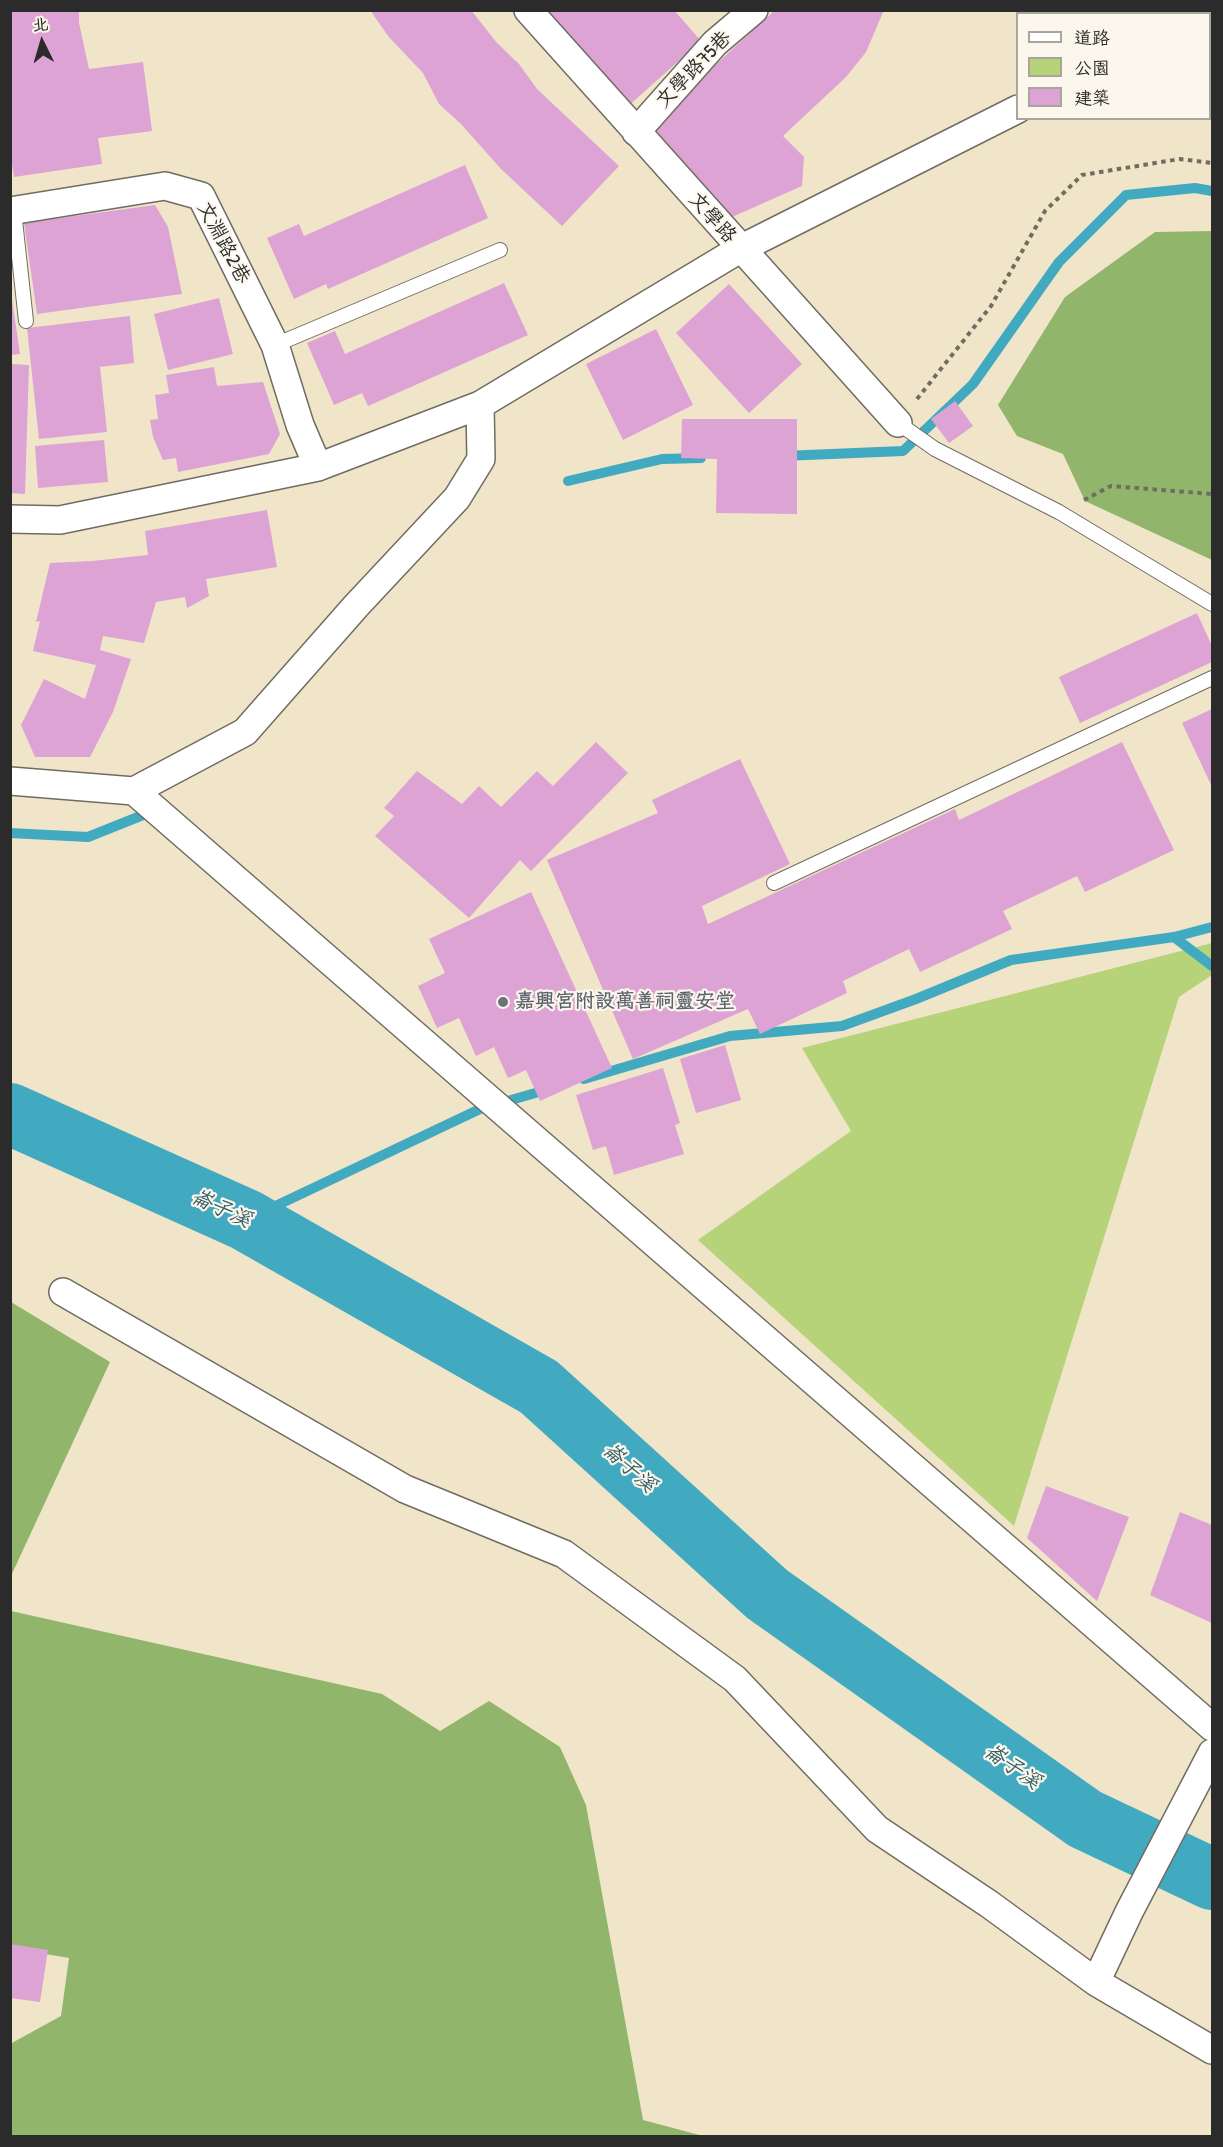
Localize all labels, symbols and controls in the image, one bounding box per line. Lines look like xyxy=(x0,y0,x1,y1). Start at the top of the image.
north arrow xyxy=(12,12,72,72)
text: 北 xyxy=(31,12,49,36)
legend xyxy=(1016,12,1211,120)
text: 道路 xyxy=(1074,25,1110,50)
street label: 文學路75巷 xyxy=(651,26,737,114)
text: 公園 xyxy=(1074,55,1110,80)
text: 建築 xyxy=(1074,85,1110,110)
street label: 文學路 xyxy=(683,188,741,248)
street label: 文淵路2巷 xyxy=(191,198,255,288)
place label: 嘉興宮附設萬善祠靈安堂 xyxy=(515,990,735,1014)
marker: 嘉興宮附設萬善祠靈安堂 xyxy=(496,995,510,1009)
water label: 崙子溪 xyxy=(187,1184,255,1234)
water label: 崙子溪 xyxy=(597,1438,661,1498)
water label: 崙子溪 xyxy=(979,1739,1045,1795)

